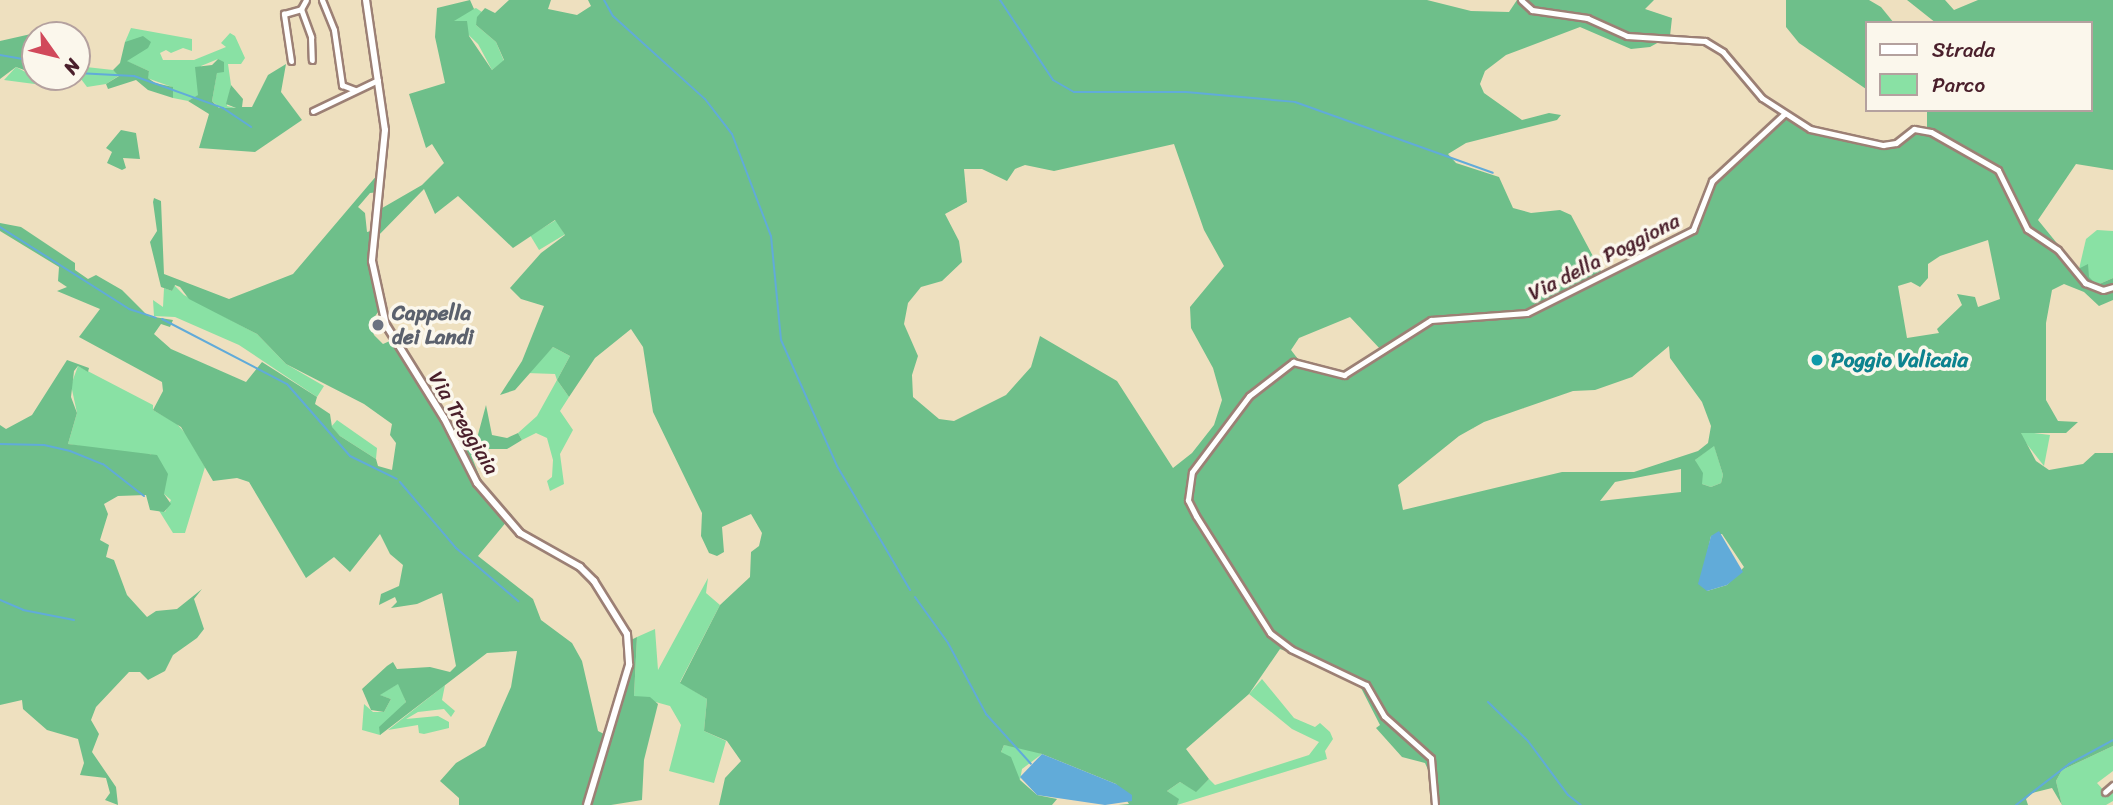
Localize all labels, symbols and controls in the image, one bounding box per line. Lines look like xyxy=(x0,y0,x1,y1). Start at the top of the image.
north arrow xyxy=(21,21,91,91)
legend xyxy=(1864,21,2092,112)
text: Strada xyxy=(1932,31,1995,69)
text: N xyxy=(55,52,90,82)
text: Parco xyxy=(1932,66,1985,104)
street label: Via della Poggiona xyxy=(1524,208,1684,306)
place label: Cappella dei Landi xyxy=(392,300,474,350)
marker: Cappella dei Landi xyxy=(370,317,386,333)
place label: Poggio Valicaia xyxy=(1831,347,1968,373)
marker: Poggio Valicaia xyxy=(1809,352,1825,368)
street label: Via Treggiaia xyxy=(423,366,505,480)

